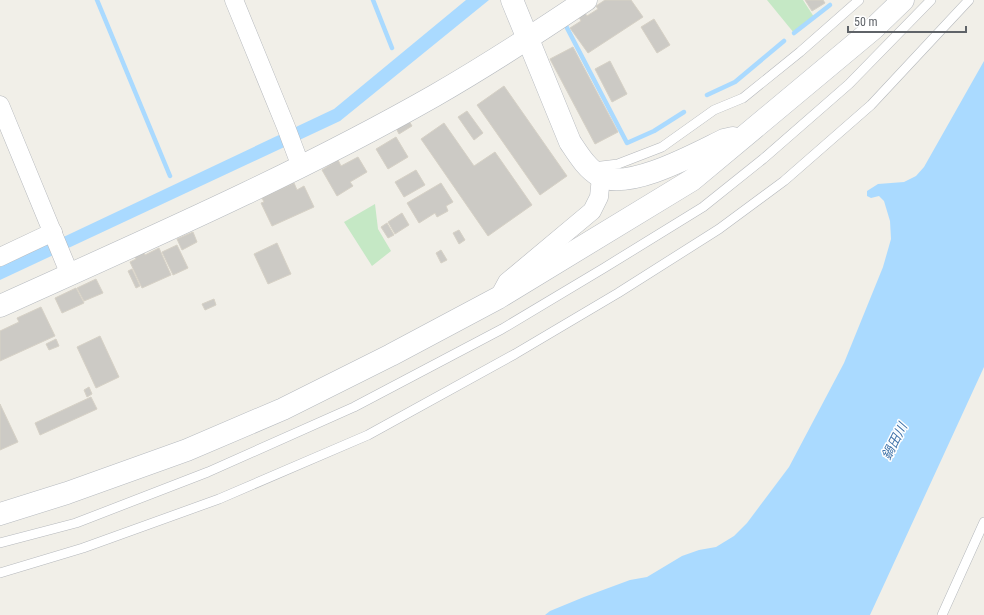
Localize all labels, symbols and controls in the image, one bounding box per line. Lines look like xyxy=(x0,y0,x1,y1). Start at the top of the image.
scale bar xyxy=(848,8,966,34)
text: 50 m xyxy=(854,15,878,29)
water label: 鍋田川 xyxy=(879,419,911,462)

